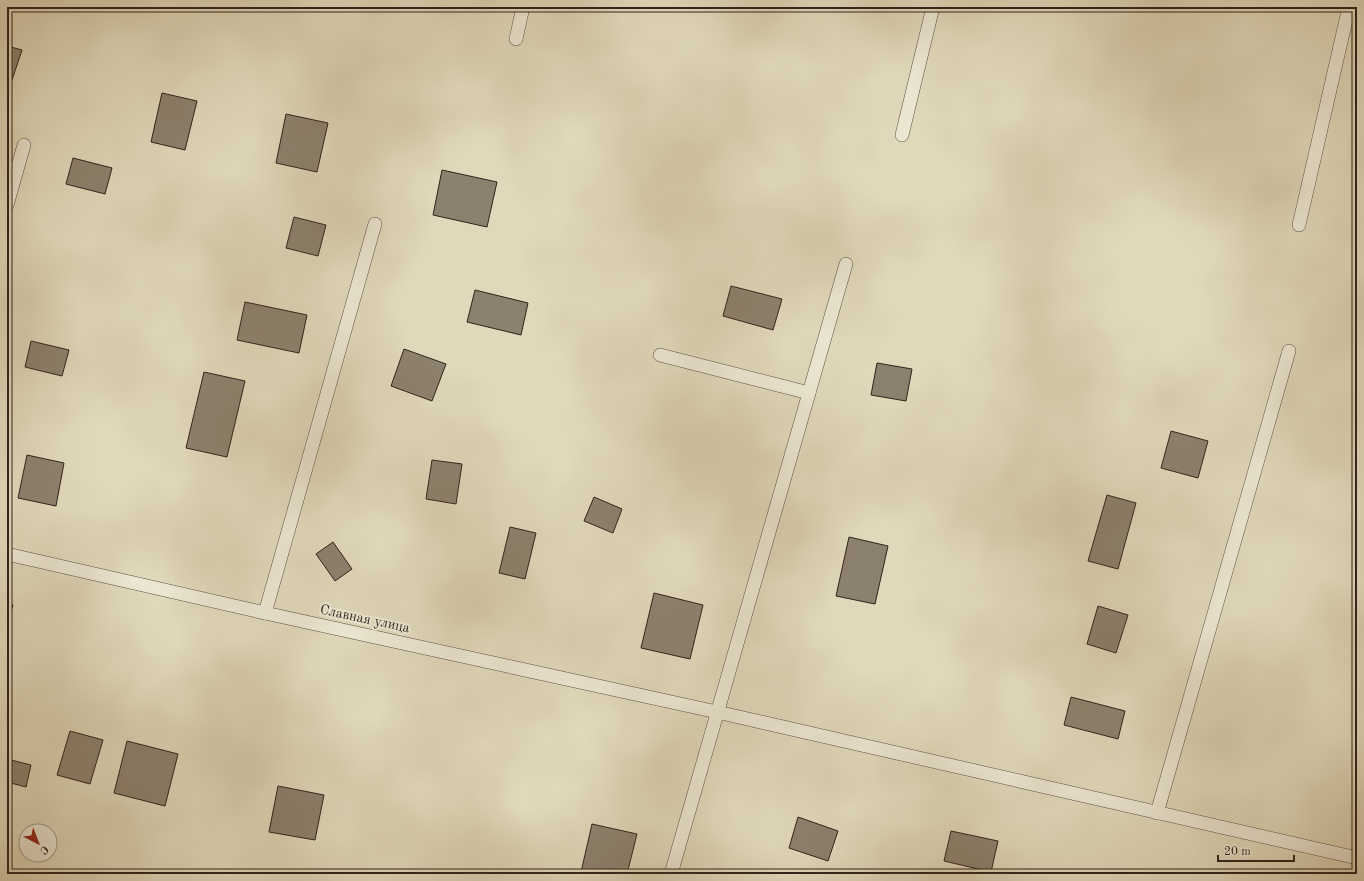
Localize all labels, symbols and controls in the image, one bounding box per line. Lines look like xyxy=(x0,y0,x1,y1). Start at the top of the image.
street label: Славная улица xyxy=(319,603,411,635)
north arrow xyxy=(18,823,58,863)
scale bar xyxy=(1218,837,1294,863)
text: С xyxy=(37,843,50,856)
text: 20 m xyxy=(1224,846,1251,858)

